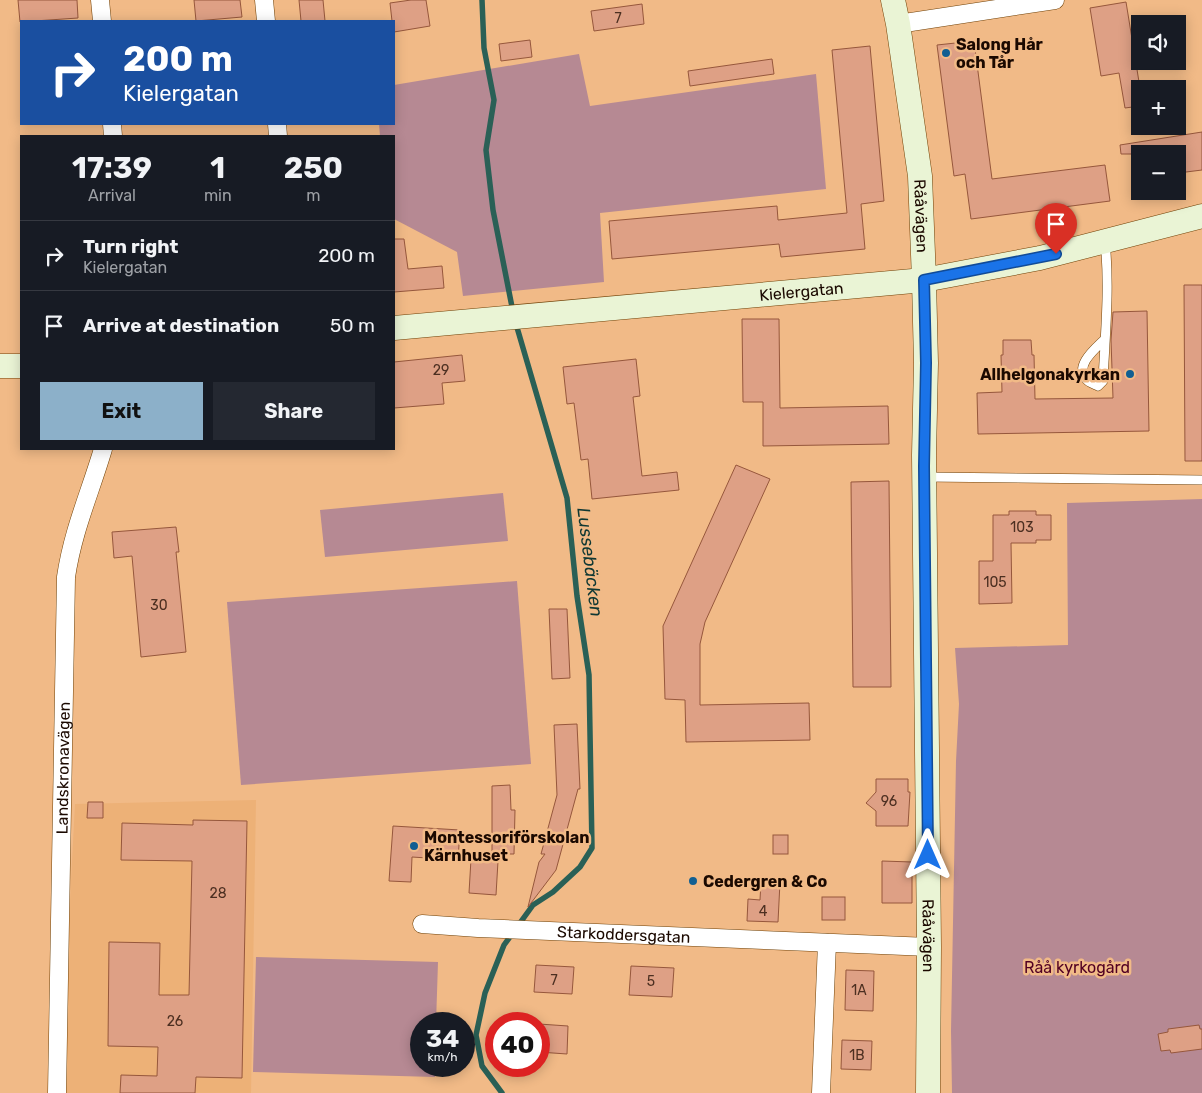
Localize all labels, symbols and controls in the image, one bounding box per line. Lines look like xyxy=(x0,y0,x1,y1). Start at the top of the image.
house number: 7 xyxy=(614,10,622,27)
map controls xyxy=(1131,15,1186,200)
button: sound xyxy=(1131,15,1186,70)
place label: Salong Hår och Tår xyxy=(956,35,1044,72)
text: 200 m xyxy=(123,38,233,80)
icon: right xyxy=(40,40,105,105)
marker: Salong Hår och Tår xyxy=(940,47,952,59)
text: Kielergatan xyxy=(123,80,239,107)
button: + xyxy=(1131,80,1186,135)
button: − xyxy=(1131,145,1186,200)
text: 17:39 xyxy=(72,150,152,186)
text: 1 xyxy=(210,150,225,186)
text: 250 xyxy=(284,150,343,186)
street label: Rååvägen xyxy=(911,179,932,253)
text: Arrival xyxy=(88,186,136,205)
text: min xyxy=(204,186,232,205)
text: m xyxy=(306,186,320,205)
pin xyxy=(1035,203,1077,254)
icon: arrive xyxy=(1042,210,1070,238)
text: Turn right xyxy=(83,235,178,258)
icon: right xyxy=(40,242,68,270)
text: 200 m xyxy=(318,244,375,267)
text: Kielergatan xyxy=(83,258,167,277)
street label: Kielergatan xyxy=(758,278,844,304)
icon: arrive xyxy=(40,312,68,340)
text: Arrive at destination xyxy=(83,314,279,337)
text: 50 m xyxy=(330,314,375,337)
house number: 29 xyxy=(433,362,449,379)
place label: Allhelgonakyrkan xyxy=(980,365,1120,384)
marker: Allhelgonakyrkan xyxy=(1124,368,1136,380)
button: Exit xyxy=(40,382,203,440)
button: Share xyxy=(213,382,375,440)
water label: Lussebäcken xyxy=(572,506,608,618)
house number: 103 xyxy=(1010,519,1034,536)
house number: 105 xyxy=(983,574,1007,591)
house number: 30 xyxy=(150,597,168,614)
street label: Landskronavägen xyxy=(52,702,73,835)
house number: 96 xyxy=(881,793,897,810)
place label: Montessoriförskolan Kärnhuset xyxy=(424,828,589,865)
position arrow xyxy=(901,828,953,880)
marker: Montessoriförskolan Kärnhuset xyxy=(408,840,420,852)
place label: Cedergren & Co xyxy=(703,872,828,891)
marker: Cedergren & Co xyxy=(687,875,699,887)
house number: 28 xyxy=(209,885,227,902)
street label: Rååvägen xyxy=(919,899,939,973)
house number: 4 xyxy=(759,903,768,920)
street label: Starkoddersgatan xyxy=(557,922,691,946)
park label: Råå kyrkogård xyxy=(1024,958,1130,977)
house number: 7 xyxy=(550,972,558,989)
house number: 5 xyxy=(647,973,655,990)
house number: 1A xyxy=(851,982,867,999)
speed limit sign: 40 xyxy=(485,1012,550,1077)
house number: 26 xyxy=(167,1013,183,1030)
text: 34 xyxy=(426,1024,459,1053)
house number: 1B xyxy=(849,1047,865,1064)
text: km/h xyxy=(428,1050,457,1064)

